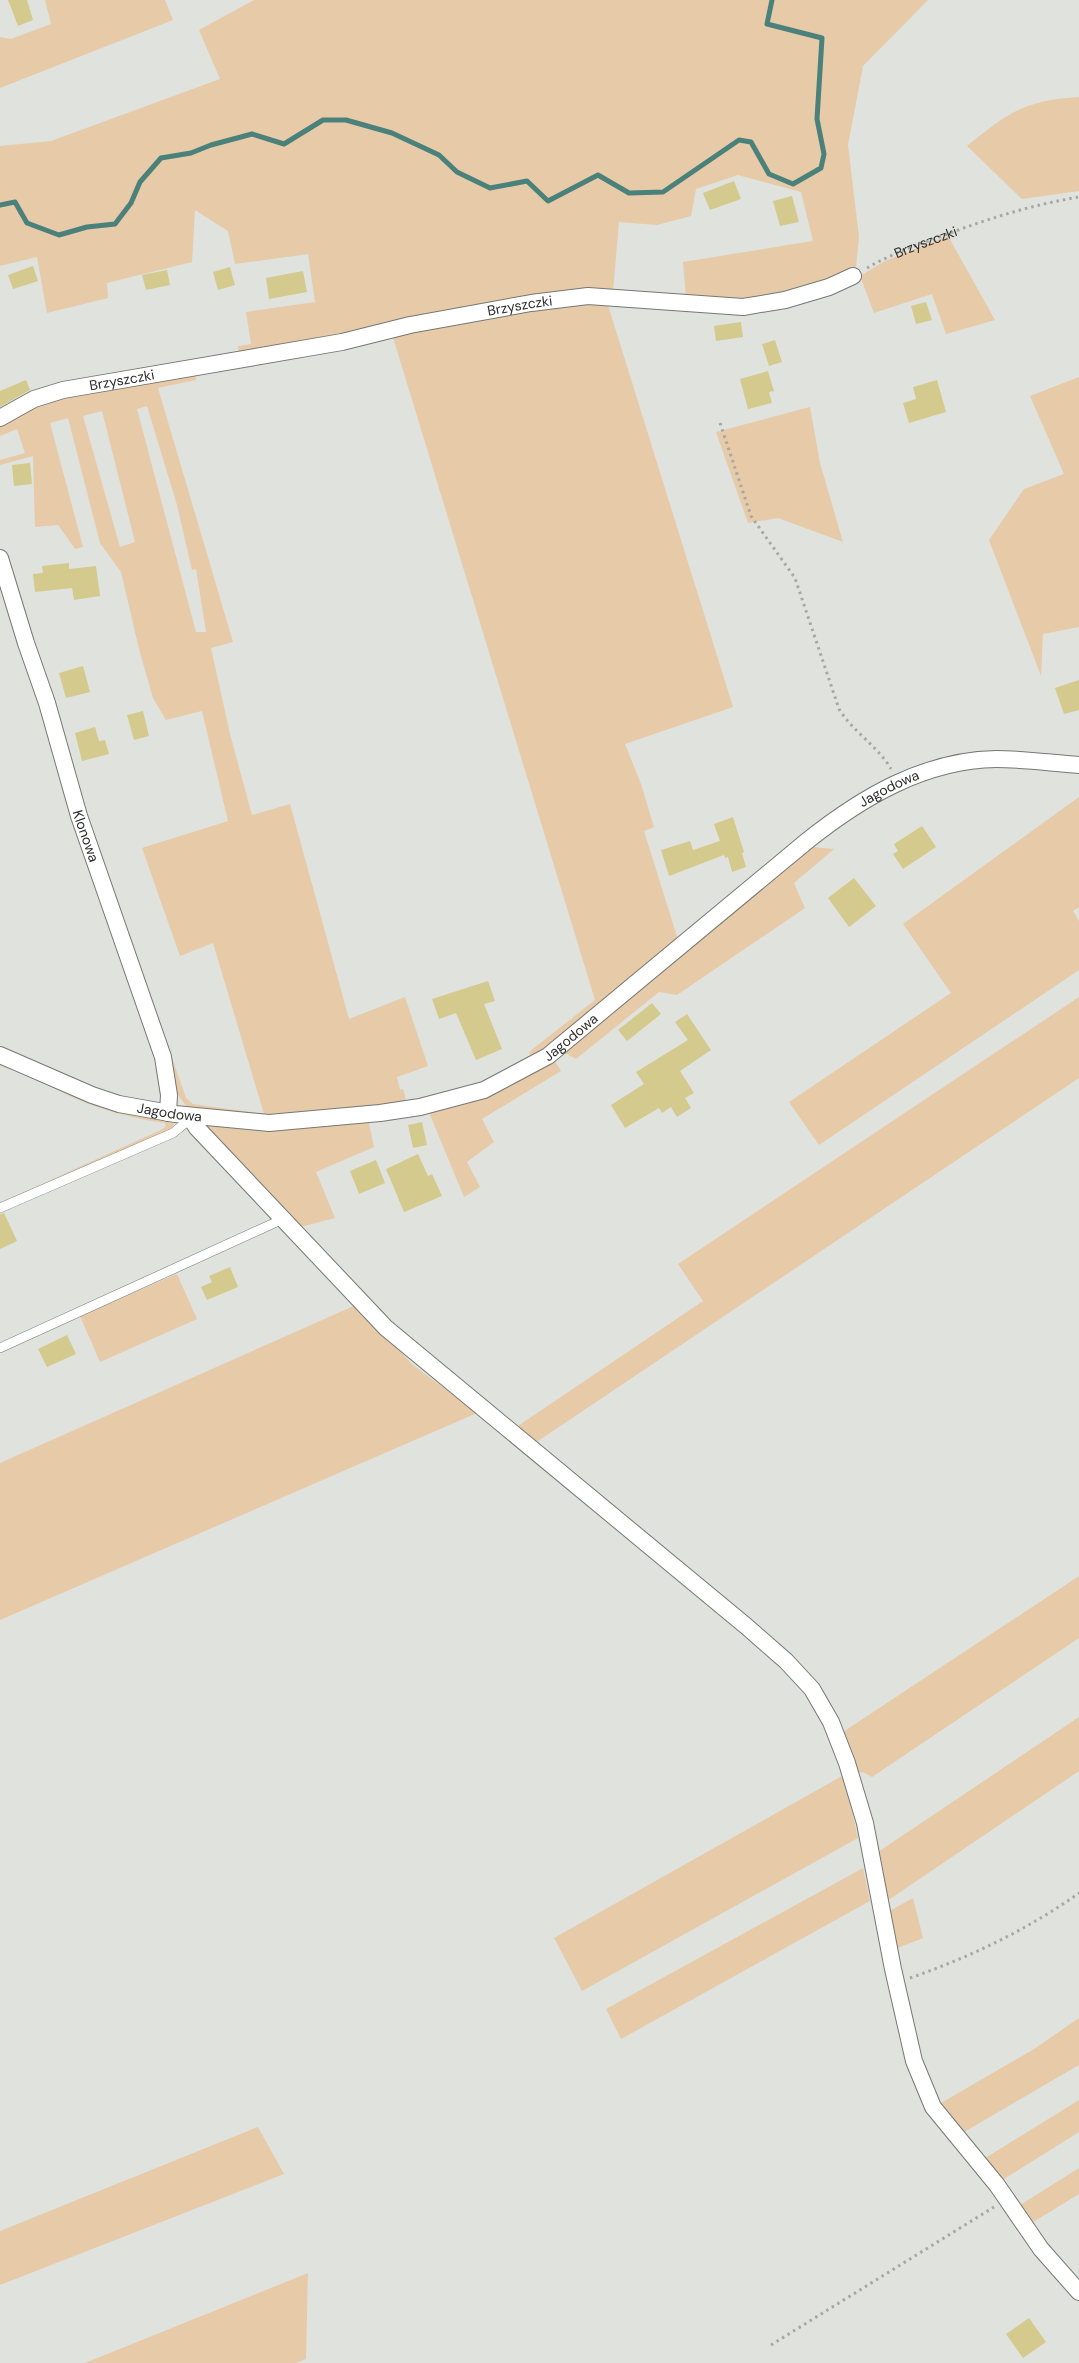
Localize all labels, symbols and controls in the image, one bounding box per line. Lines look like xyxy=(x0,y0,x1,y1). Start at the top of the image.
street label: Brzyszczki xyxy=(891,222,959,262)
street label: Brzyszczki xyxy=(486,291,553,320)
street label: Brzyszczki xyxy=(88,365,156,394)
street label: Jagodowa xyxy=(855,766,922,811)
street label: Klonowa xyxy=(69,808,103,864)
street label: Jagodowa xyxy=(540,1009,601,1065)
street label: Jagodowa xyxy=(136,1098,203,1126)

